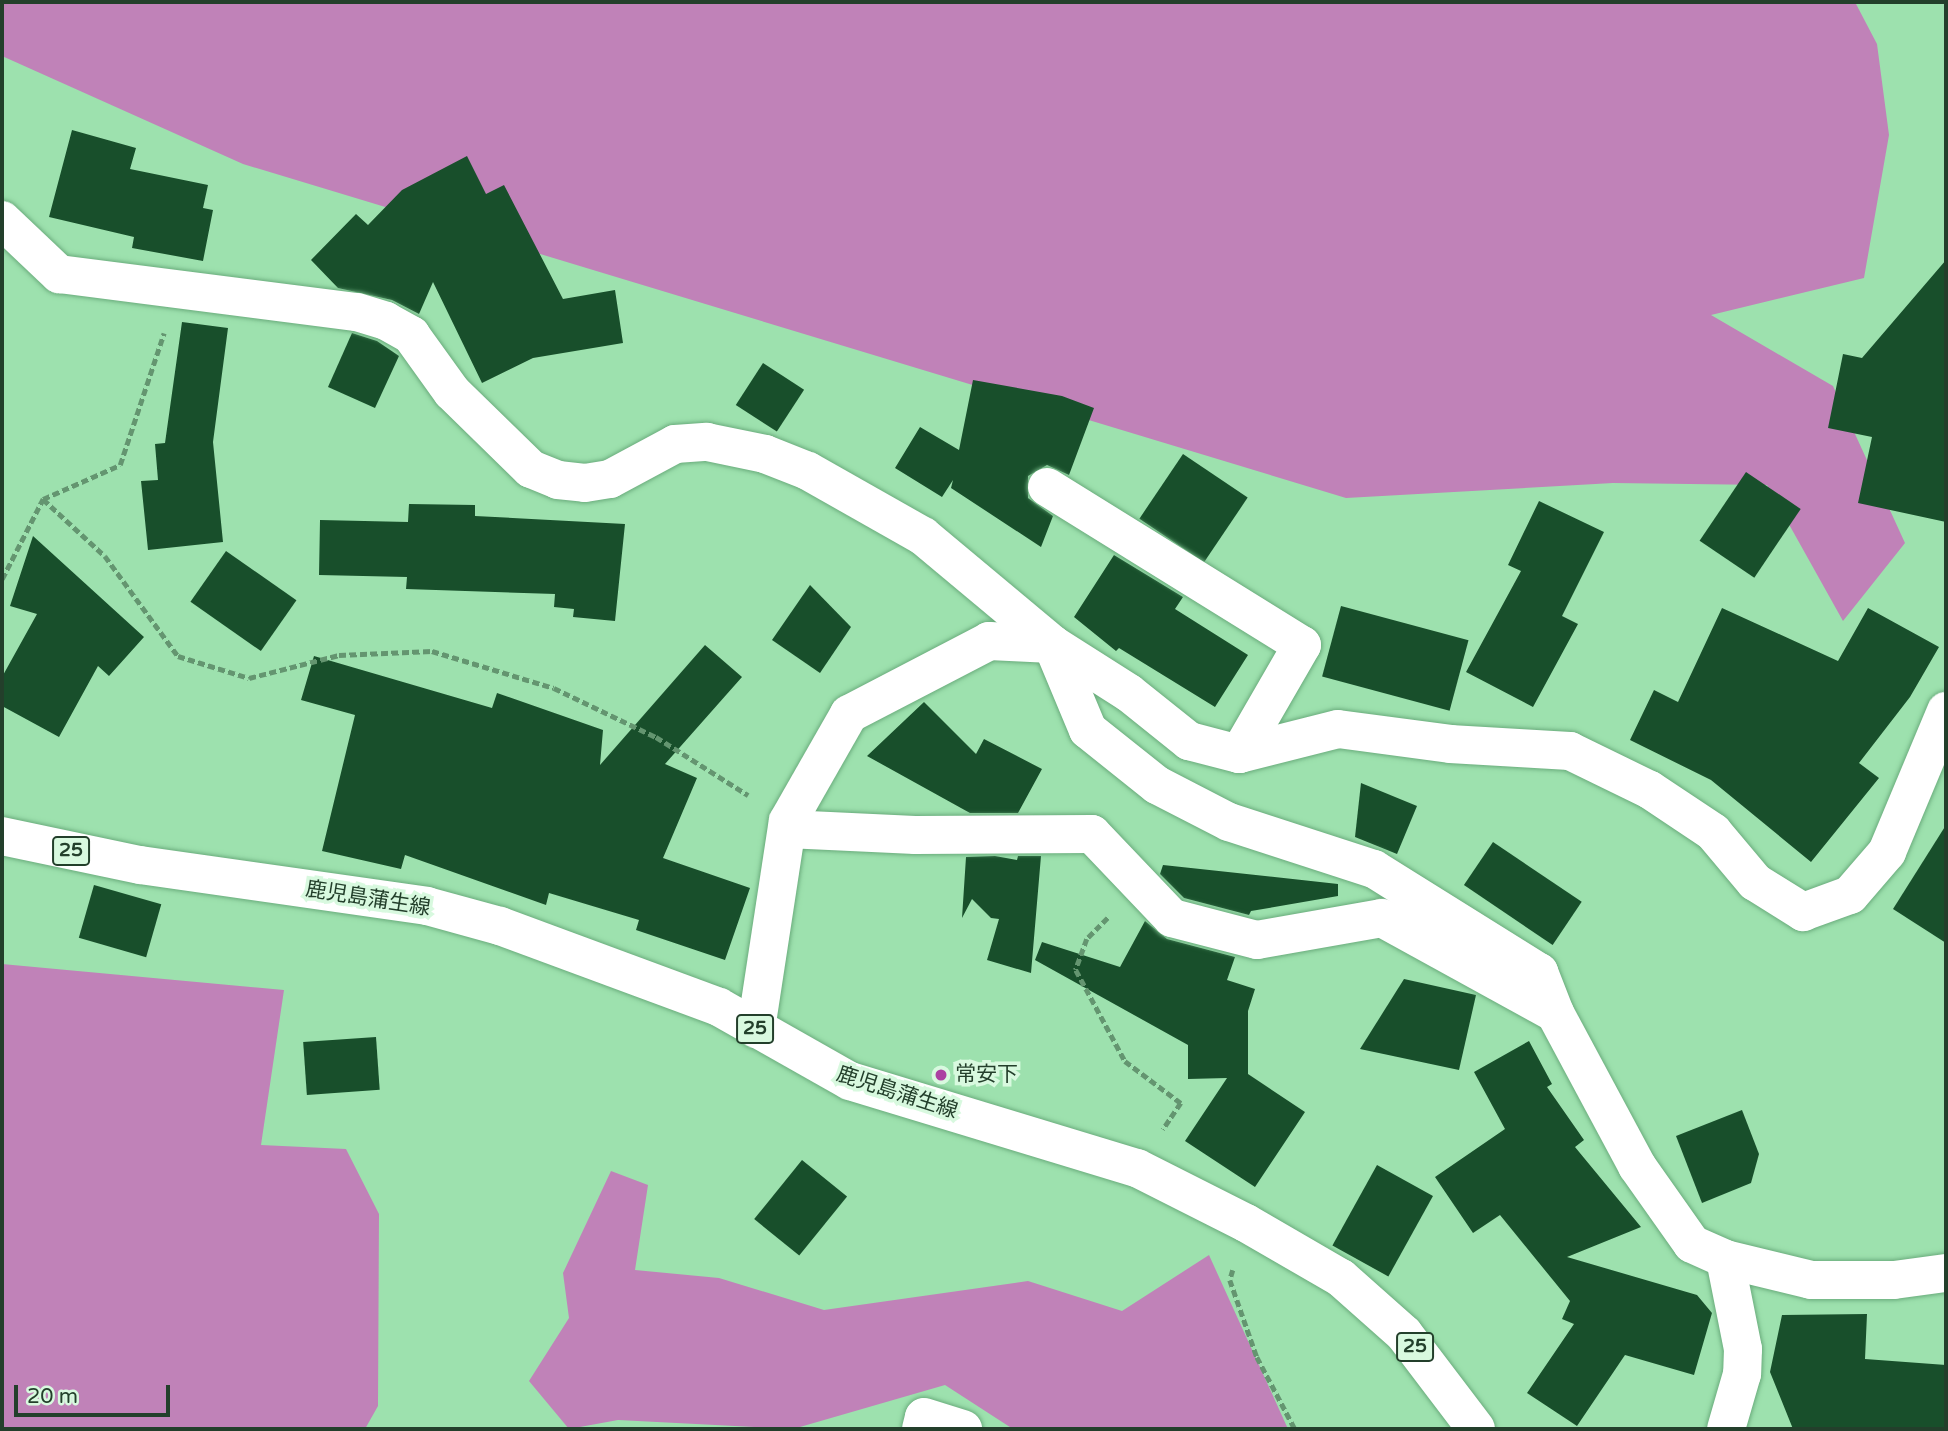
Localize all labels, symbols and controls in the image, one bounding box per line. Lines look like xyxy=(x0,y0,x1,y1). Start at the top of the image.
road number: 25 xyxy=(52,836,90,866)
street label: 鹿児島蒲生線 xyxy=(304,877,432,921)
road number: 25 xyxy=(736,1014,774,1044)
street label: 鹿児島蒲生線 xyxy=(833,1062,961,1124)
place label: 常安下 xyxy=(955,1062,1018,1088)
marker: 常安下 xyxy=(933,1067,949,1083)
road number: 25 xyxy=(1396,1331,1434,1362)
scale bar xyxy=(18,1372,173,1416)
text: 20 m xyxy=(27,1384,78,1409)

